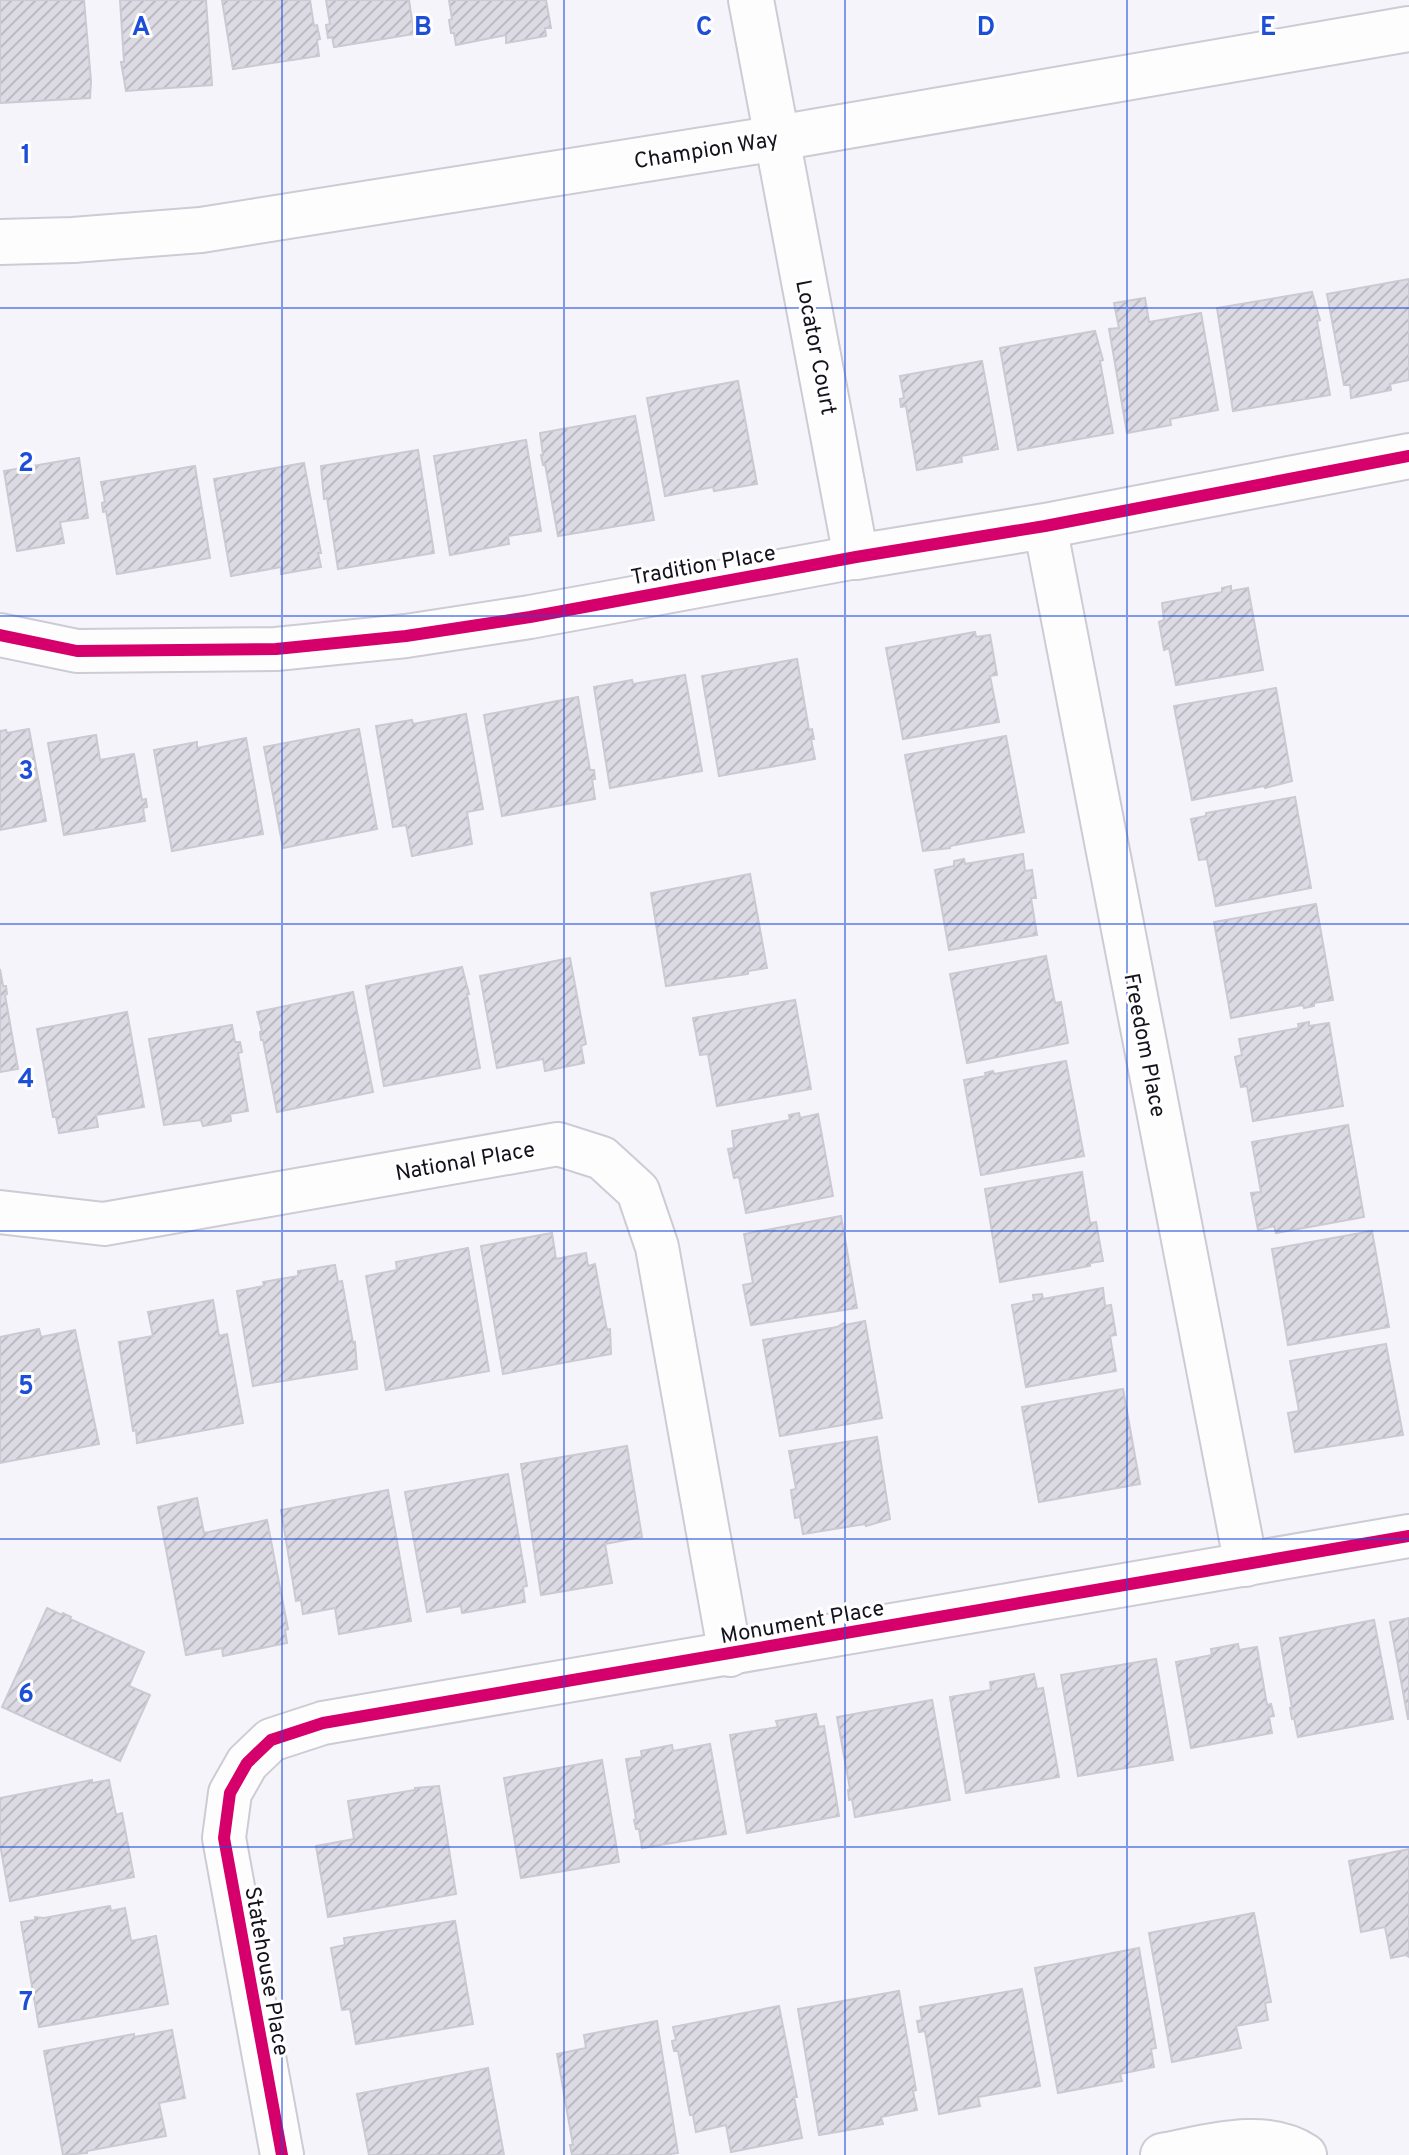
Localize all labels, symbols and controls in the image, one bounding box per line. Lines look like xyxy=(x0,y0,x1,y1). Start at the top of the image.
text: A xyxy=(132,12,150,45)
text: B xyxy=(414,12,432,45)
text: C xyxy=(696,12,712,45)
text: D xyxy=(977,12,995,45)
text: E xyxy=(1260,12,1276,45)
street label: Champion Way xyxy=(632,127,781,176)
text: 1 xyxy=(21,140,31,173)
street label: Locator Court xyxy=(788,278,841,417)
text: 2 xyxy=(18,448,34,481)
street label: Tradition Place xyxy=(629,540,778,592)
text: 3 xyxy=(18,756,34,789)
street label: Freedom Place xyxy=(1116,971,1171,1120)
text: 4 xyxy=(18,1064,34,1097)
street label: National Place xyxy=(393,1137,537,1188)
text: 5 xyxy=(18,1371,34,1404)
street label: Monument Place xyxy=(718,1596,886,1651)
text: 6 xyxy=(18,1679,34,1712)
street label: Statehouse Place xyxy=(237,1885,294,2058)
text: 7 xyxy=(19,1987,33,2020)

